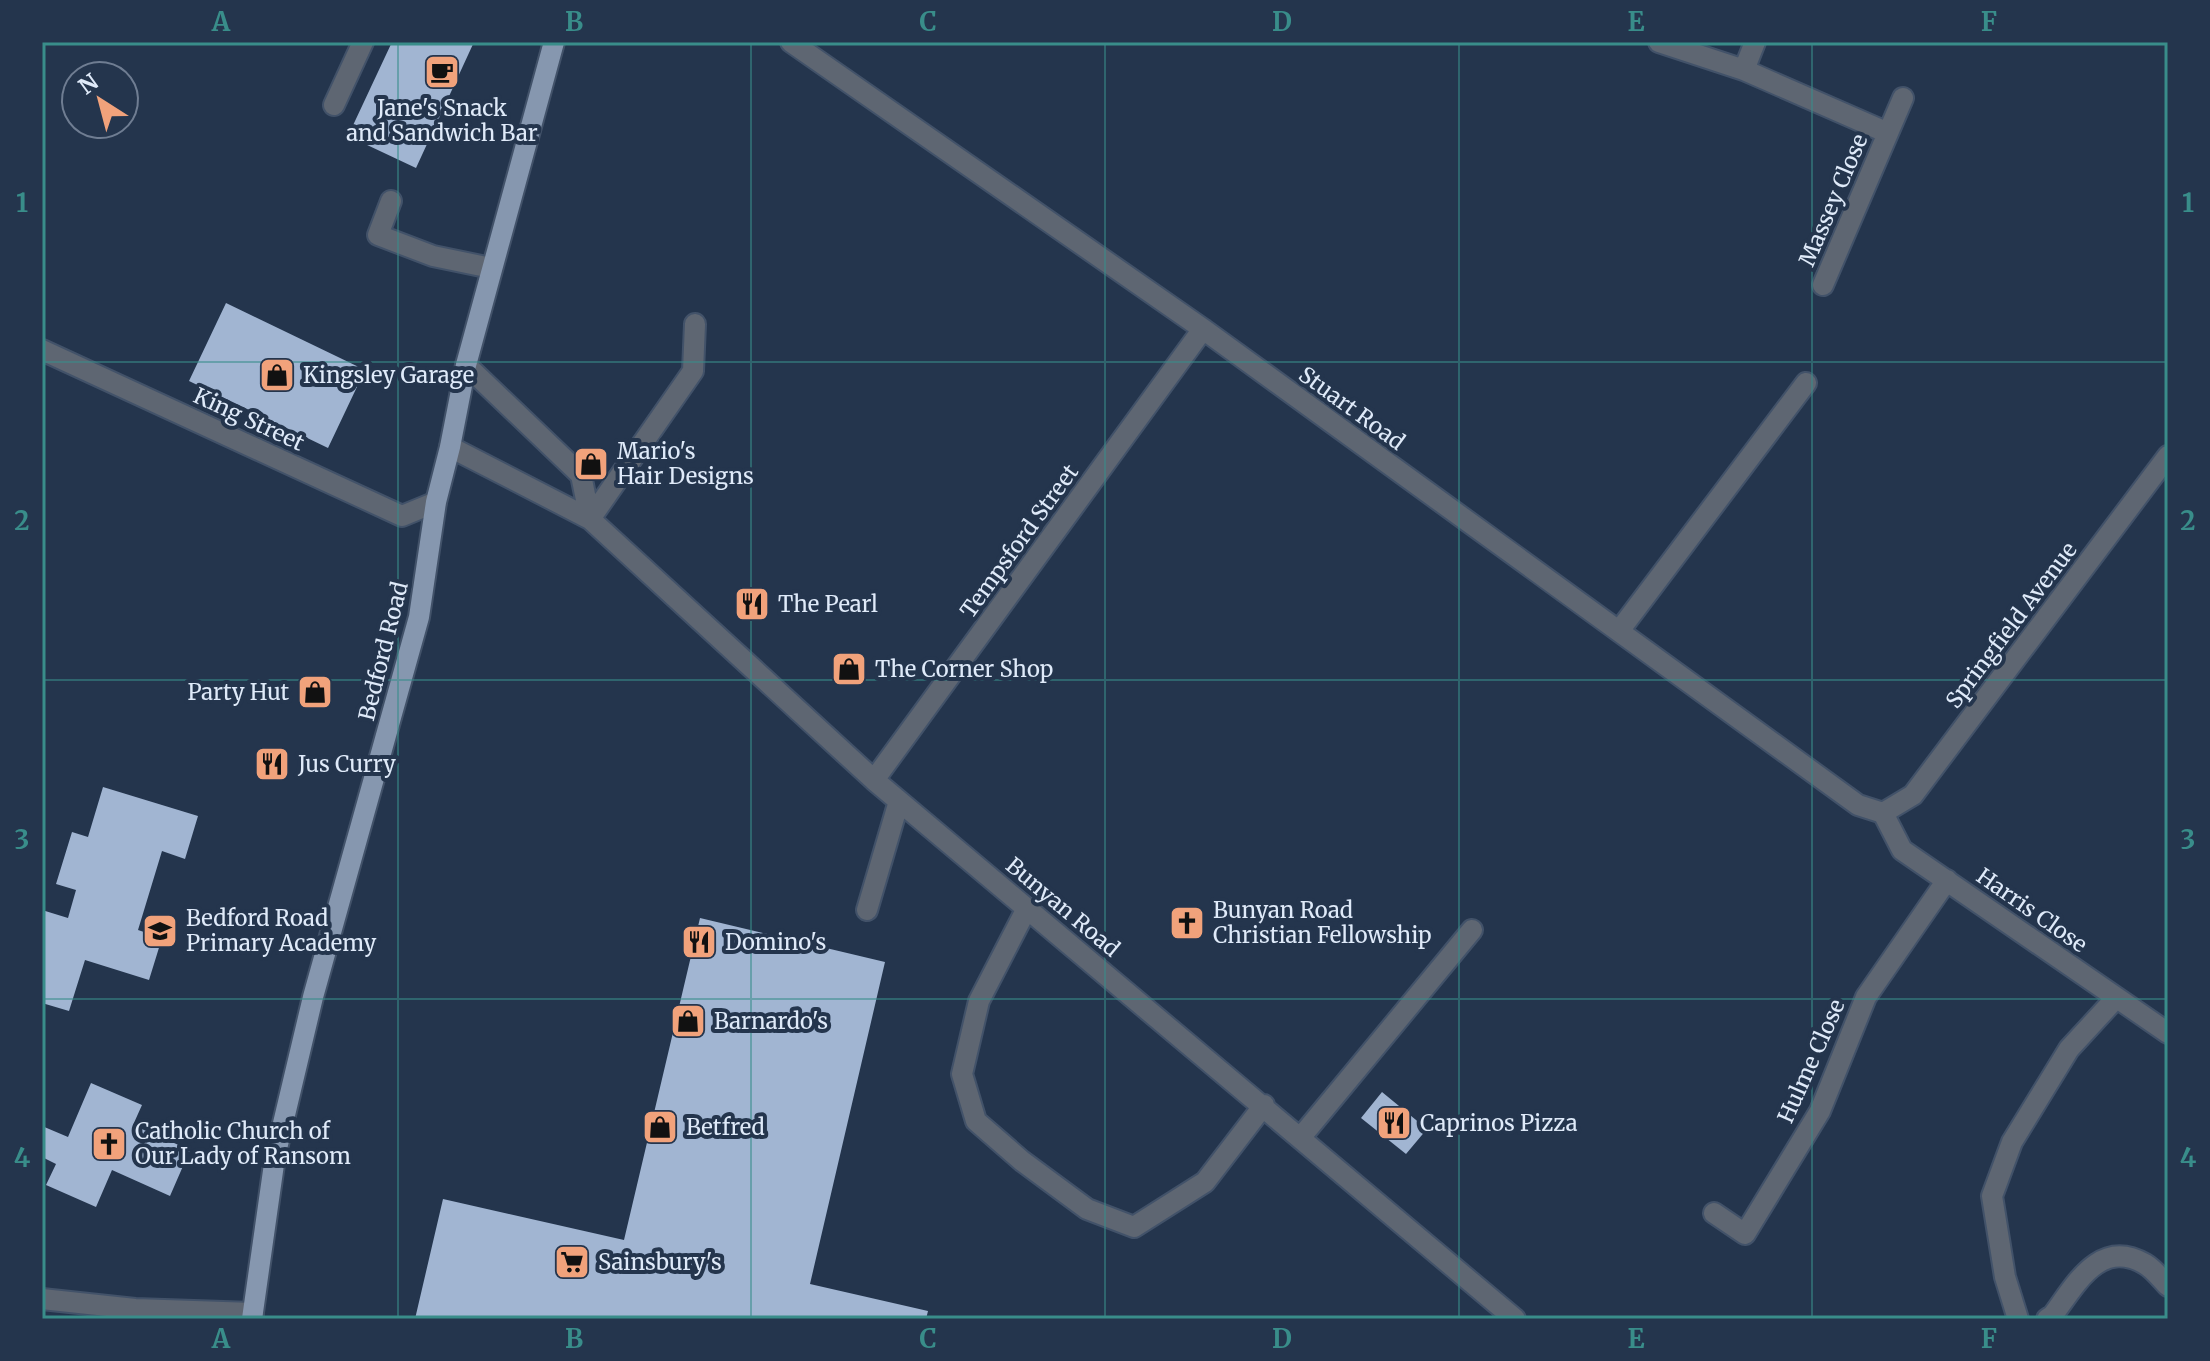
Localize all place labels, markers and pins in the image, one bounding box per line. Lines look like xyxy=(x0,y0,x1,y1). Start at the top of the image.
cafe icon: Jane's Snack and Sandwich Bar xyxy=(423,53,461,91)
place label: Jane's Snack and Sandwich Bar xyxy=(346,94,538,147)
shop icon: Kingsley Garage xyxy=(258,356,296,394)
place label: Kingsley Garage xyxy=(303,361,474,389)
place label: Mario's Hair Designs xyxy=(617,437,754,490)
shop icon: Mario's Hair Designs xyxy=(572,445,610,483)
restaurant icon: The Pearl xyxy=(733,585,771,623)
place label: The Pearl xyxy=(778,590,878,618)
shop icon: The Corner Shop xyxy=(830,650,868,688)
place label: The Corner Shop xyxy=(875,655,1053,683)
shop icon: Party Hut xyxy=(296,673,334,711)
place label: Party Hut xyxy=(187,678,289,706)
restaurant icon: Jus Curry xyxy=(253,745,291,783)
place label: Jus Curry xyxy=(297,750,396,778)
place label: Bunyan Road Christian Fellowship xyxy=(1213,896,1431,949)
place label: Bedford Road Primary Academy xyxy=(186,904,376,957)
church icon: Bunyan Road Christian Fellowship xyxy=(1168,904,1206,942)
school or university icon: Bedford Road Primary Academy xyxy=(141,912,179,950)
restaurant icon: Domino's xyxy=(680,923,718,961)
place label: Domino's xyxy=(725,928,826,956)
shop icon: Barnardo's xyxy=(669,1002,707,1040)
place label: Barnardo's xyxy=(714,1007,828,1035)
restaurant icon: Caprinos Pizza xyxy=(1375,1104,1413,1142)
shop icon: Betfred xyxy=(641,1108,679,1146)
place label: Caprinos Pizza xyxy=(1420,1109,1578,1137)
place label: Betfred xyxy=(686,1113,765,1141)
place label: Catholic Church of Our Lady of Ransom xyxy=(135,1117,351,1170)
church icon: Catholic Church of Our Lady of Ransom xyxy=(90,1125,128,1163)
supermarket icon: Sainsbury's xyxy=(553,1243,591,1281)
place label: Sainsbury's xyxy=(598,1248,722,1276)

